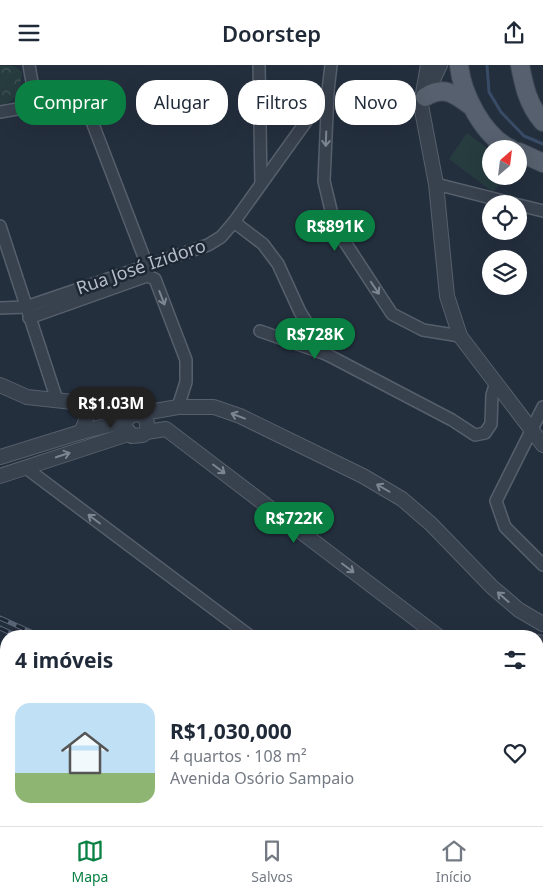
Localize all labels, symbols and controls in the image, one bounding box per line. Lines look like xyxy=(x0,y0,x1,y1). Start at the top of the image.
text: Doorstep xyxy=(222,18,321,48)
icon: menu xyxy=(15,19,43,47)
icon: share xyxy=(500,19,528,47)
chip: Comprar xyxy=(15,80,126,125)
chip: Alugar xyxy=(136,80,228,125)
chip: Filtros xyxy=(238,80,325,125)
chip: Novo xyxy=(335,80,416,125)
one-way arrow xyxy=(321,131,331,147)
north arrow xyxy=(482,140,528,185)
map controls xyxy=(482,140,527,295)
button: locate xyxy=(482,195,527,240)
pin: R$891K xyxy=(294,209,376,252)
text: R$891K xyxy=(306,215,364,237)
street label: Rua José Izidoro xyxy=(73,233,209,299)
button: layers xyxy=(482,250,527,295)
one-way arrow xyxy=(370,281,380,295)
one-way arrow xyxy=(158,290,168,305)
pin: R$728K xyxy=(274,317,356,360)
text: R$728K xyxy=(286,323,344,345)
pin: R$1.03M xyxy=(65,387,157,429)
text: R$1.03M xyxy=(78,392,144,414)
one-way arrow xyxy=(231,410,246,420)
one-way arrow xyxy=(55,450,71,460)
one-way arrow xyxy=(212,464,225,475)
one-way arrow xyxy=(377,482,391,492)
pin: R$722K xyxy=(253,501,335,544)
text: R$722K xyxy=(265,507,323,529)
one-way arrow xyxy=(87,514,101,524)
one-way arrow xyxy=(341,562,354,573)
one-way arrow xyxy=(496,591,509,602)
text: 4 imóveis xyxy=(15,646,113,674)
icon: filters xyxy=(501,646,529,674)
text: R$1,030,000 xyxy=(170,717,292,745)
icon: home xyxy=(55,723,115,783)
icon: heart xyxy=(501,739,529,767)
text: 4 quartos · 108 m² xyxy=(170,745,307,767)
text: Avenida Osório Sampaio xyxy=(170,767,354,789)
tab: Mapa xyxy=(71,837,108,886)
tab: Salvos xyxy=(251,837,293,886)
tab: Início xyxy=(436,837,472,886)

